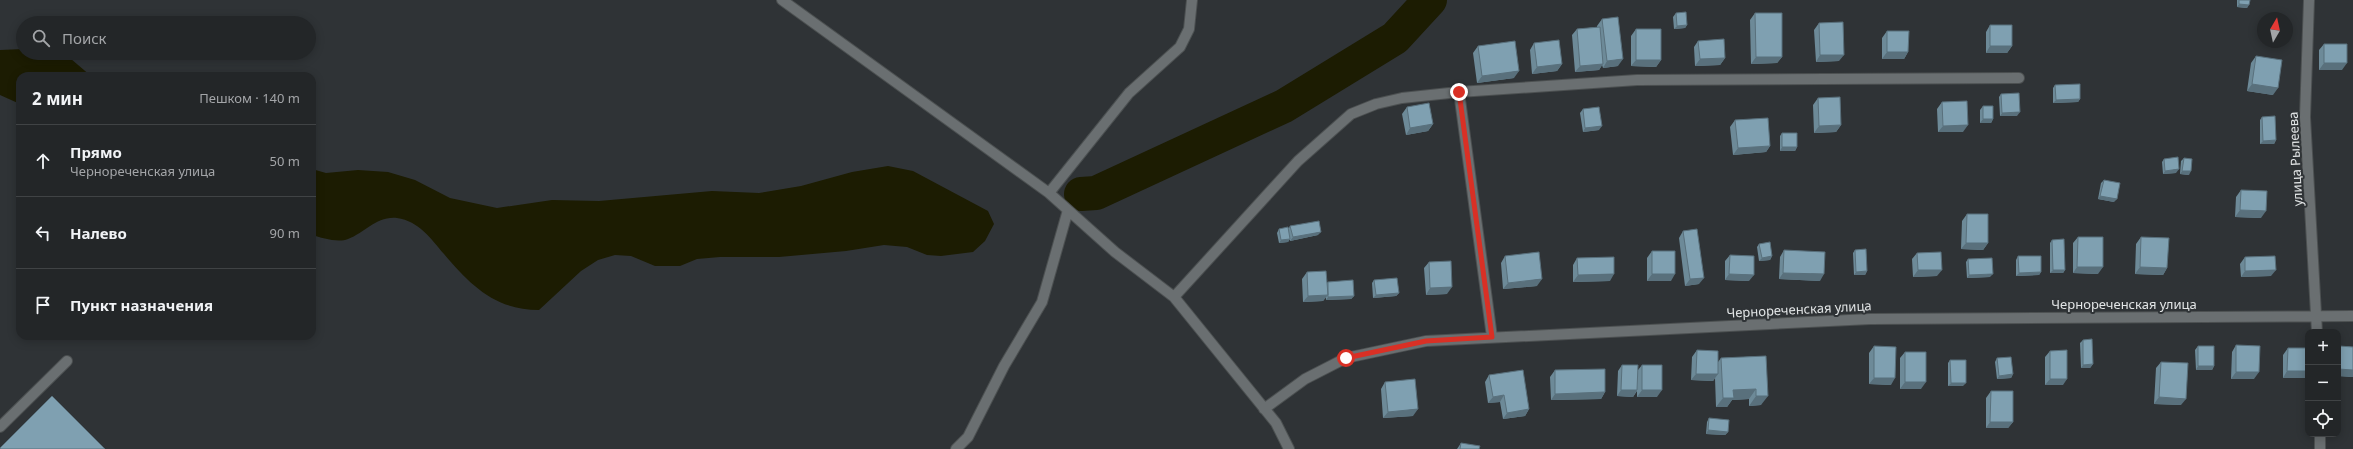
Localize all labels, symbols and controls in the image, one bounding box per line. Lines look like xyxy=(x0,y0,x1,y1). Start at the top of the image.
north arrow xyxy=(2257,12,2293,48)
search box xyxy=(16,16,316,60)
icon: search xyxy=(30,27,52,49)
text: Поиск xyxy=(62,28,107,48)
route end xyxy=(1450,83,1468,101)
text: 2 мин xyxy=(32,87,83,110)
text: Пешком · 140 m xyxy=(199,89,300,107)
street label: улица Рылеева xyxy=(2284,111,2306,207)
text: Прямо xyxy=(70,142,122,162)
icon: ahead xyxy=(32,150,54,172)
text: 50 m xyxy=(270,152,300,170)
text: Чернореченская улица xyxy=(70,162,215,180)
icon: left xyxy=(32,222,54,244)
text: Налево xyxy=(70,223,127,243)
text: 90 m xyxy=(270,224,300,242)
icon: arrive xyxy=(32,294,54,316)
text: Пункт назначения xyxy=(70,295,213,315)
street label: Чернореченская улица xyxy=(2051,295,2197,313)
street label: Чернореченская улица xyxy=(1726,296,1872,322)
map controls xyxy=(2305,329,2341,437)
button: + xyxy=(2305,329,2341,365)
route start xyxy=(1337,349,1355,367)
button: − xyxy=(2305,365,2341,401)
button: locate xyxy=(2305,401,2341,437)

